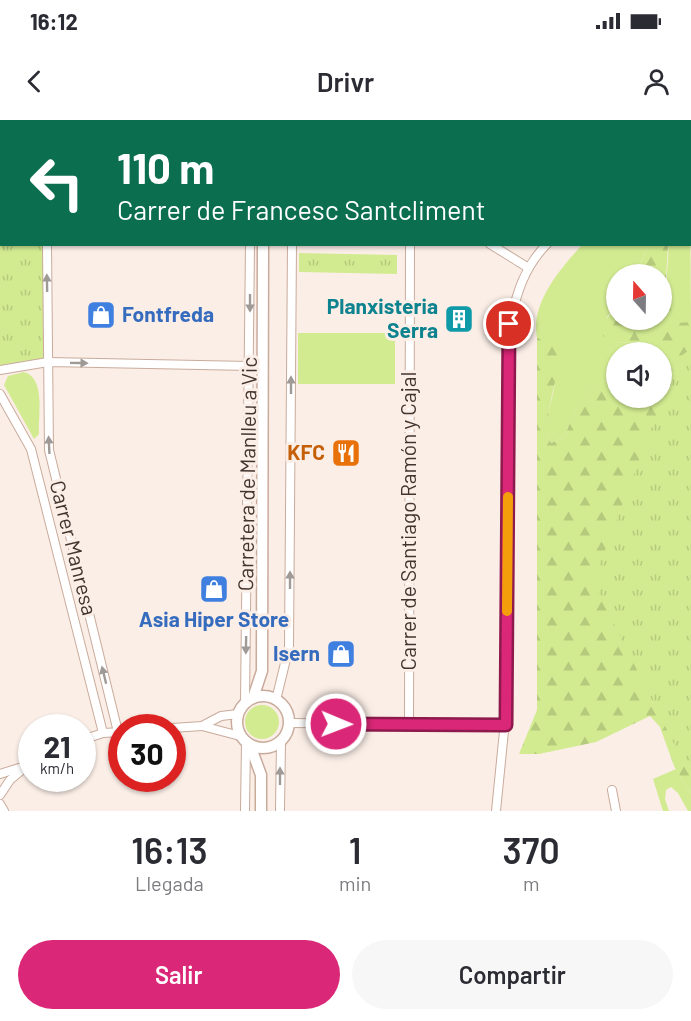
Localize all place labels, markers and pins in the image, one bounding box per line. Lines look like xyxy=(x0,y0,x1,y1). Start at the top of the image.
place label: Planxisteria Serra xyxy=(327,293,438,342)
pin xyxy=(483,298,534,349)
shop icon: Fontfreda xyxy=(85,299,117,331)
place label: Fontfreda xyxy=(122,301,214,326)
building icon: Planxisteria Serra xyxy=(443,303,475,335)
restaurant icon: KFC xyxy=(330,437,362,469)
place label: KFC xyxy=(287,439,325,464)
shop icon: Asia Hiper Store xyxy=(198,573,230,605)
place label: Asia Hiper Store xyxy=(139,606,289,631)
shop icon: Isern xyxy=(325,638,357,670)
place label: Isern xyxy=(273,640,320,665)

